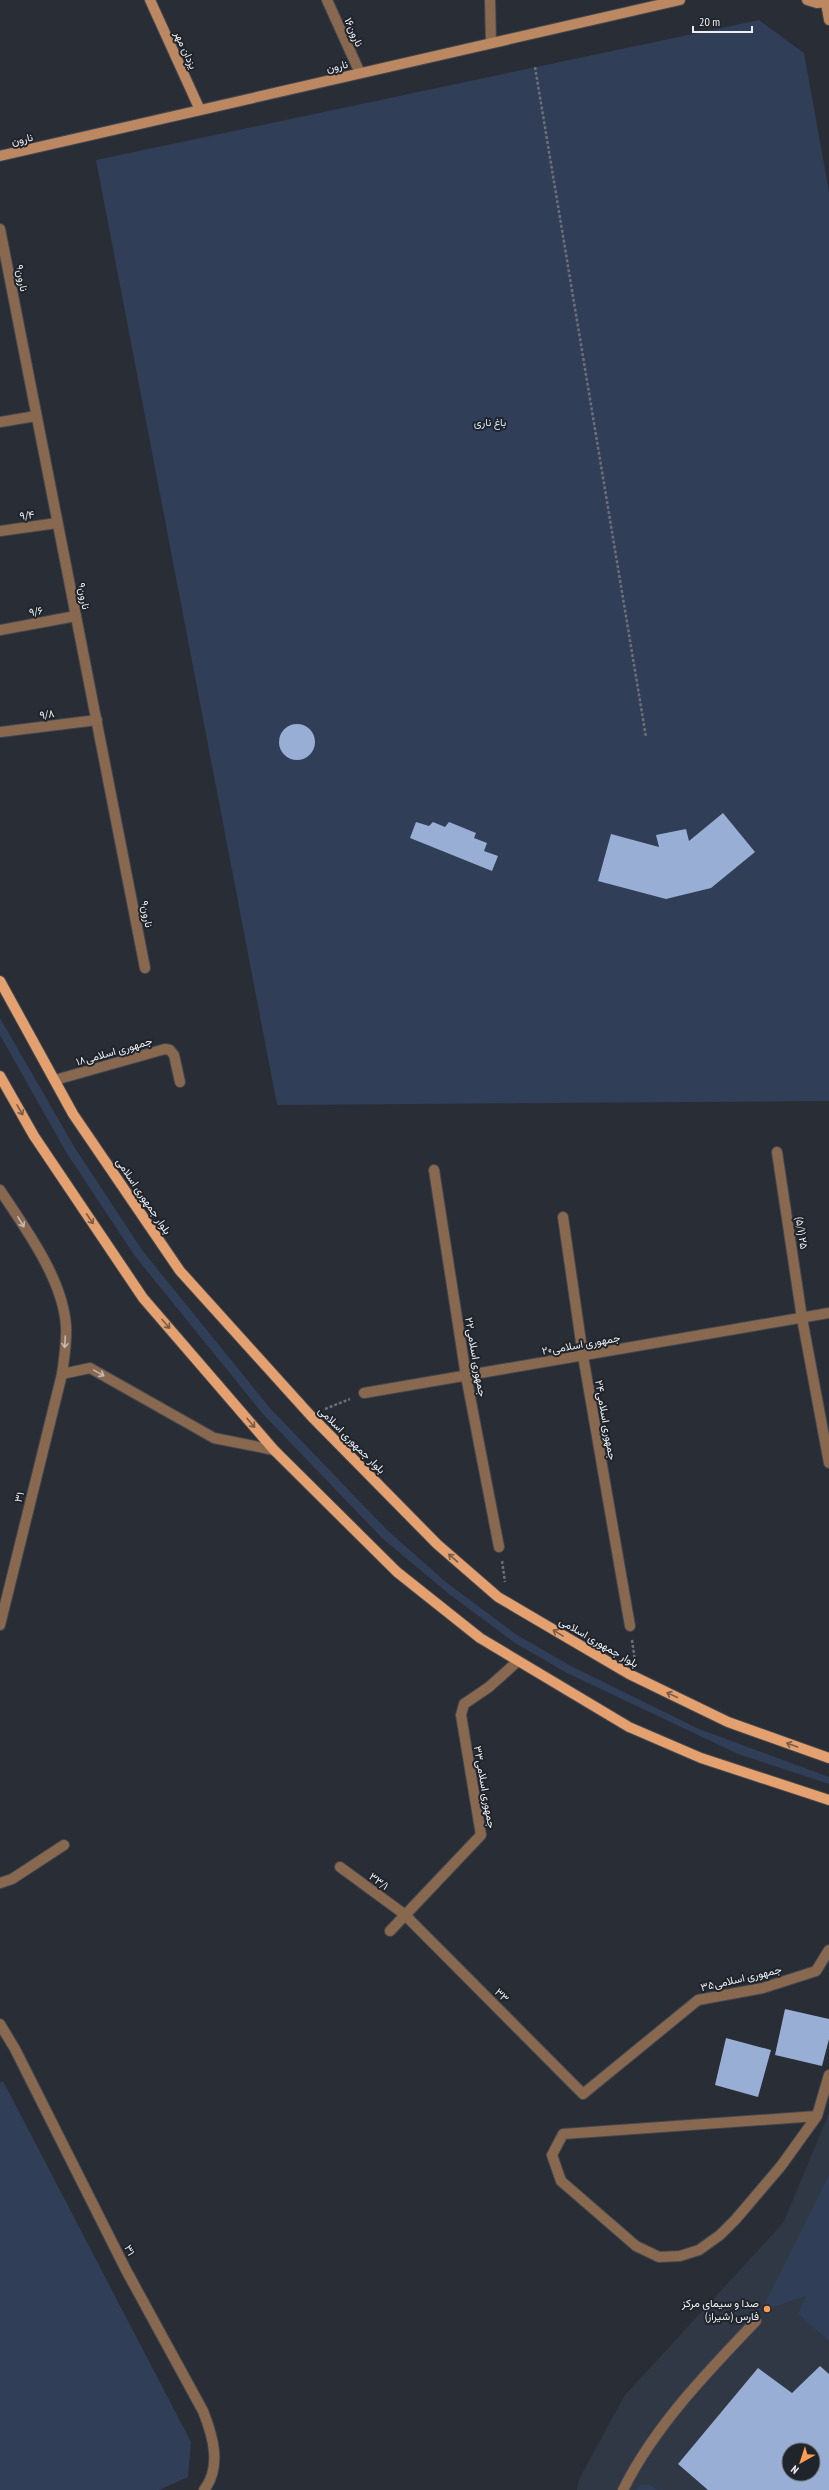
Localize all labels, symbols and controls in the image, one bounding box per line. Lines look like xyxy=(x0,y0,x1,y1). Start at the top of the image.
scale bar xyxy=(693,8,752,34)
text: 20 m xyxy=(699,14,720,29)
street label: نارون۱۶ xyxy=(341,15,367,49)
street label: یزدان مهر xyxy=(171,28,201,71)
street label: نارون xyxy=(325,57,349,75)
street label: نارون xyxy=(10,130,34,148)
street label: نارون۹ xyxy=(13,263,31,293)
park label: باغ ناری xyxy=(474,415,506,430)
street label: ۹/۴ xyxy=(19,507,35,523)
street label: نارون۹ xyxy=(75,581,93,611)
street label: ۹/۶ xyxy=(28,603,44,619)
street label: ۹/۸ xyxy=(39,706,56,722)
street label: نارون۹ xyxy=(138,899,156,929)
street label: جمهوری اسلامی۱۸ xyxy=(74,1033,154,1069)
one-way arrow xyxy=(16,1104,24,1116)
street label: بلوار جمهوری اسلامی xyxy=(113,1155,175,1237)
one-way arrow xyxy=(86,1213,94,1224)
one-way arrow xyxy=(18,1216,26,1228)
street label: (۵/۱) ۲۵ xyxy=(793,1216,811,1250)
street label: جمهوری اسلامی۲۲ xyxy=(462,1316,490,1398)
one-way arrow xyxy=(161,1319,170,1330)
street label: جمهوری اسلامی۲۰ xyxy=(541,1330,621,1358)
one-way arrow xyxy=(62,1335,69,1348)
one-way arrow xyxy=(93,1369,105,1377)
street label: جمهوری اسلامی۲۴ xyxy=(592,1379,620,1461)
street label: بلوار جمهوری اسلامی xyxy=(315,1403,389,1477)
one-way arrow xyxy=(246,1417,255,1428)
street label: ۳۱ xyxy=(11,1490,27,1504)
one-way arrow xyxy=(448,1553,458,1562)
street label: بلوار جمهوری اسلامی xyxy=(557,1614,641,1670)
one-way arrow xyxy=(553,1629,564,1637)
one-way arrow xyxy=(667,1691,679,1698)
one-way arrow xyxy=(787,1740,799,1748)
street label: جمهوری اسلامی۳۳ xyxy=(471,1745,499,1829)
street label: ۳۳/۱ xyxy=(366,1869,392,1893)
street label: جمهوری اسلامی۳۵ xyxy=(699,1962,783,1994)
street label: ۳۳ xyxy=(492,1985,512,2005)
street label: ۳۱ xyxy=(121,2242,139,2258)
place label: صدا و سیمای مرکز فارس (شیراز) xyxy=(681,2296,759,2323)
marker: صدا و سیمای مرکز فارس (شیراز) xyxy=(762,2304,772,2314)
north arrow xyxy=(781,2442,821,2482)
text: N xyxy=(788,2462,801,2477)

